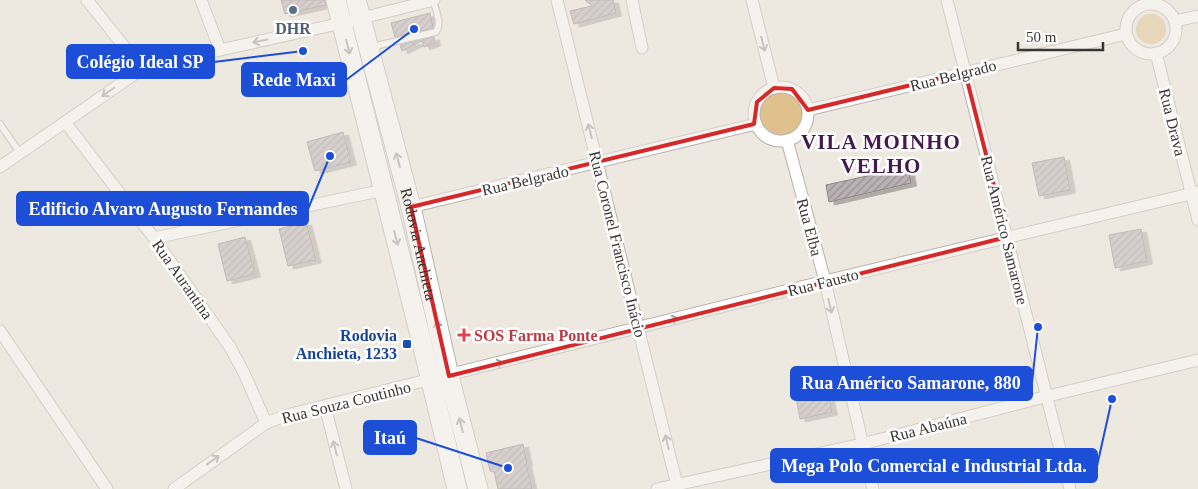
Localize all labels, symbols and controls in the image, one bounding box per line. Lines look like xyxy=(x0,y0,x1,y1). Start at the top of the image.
marker: DHR xyxy=(287,4,299,16)
place label: DHR xyxy=(275,20,311,37)
scale bar xyxy=(1018,20,1103,52)
text: 50 m xyxy=(1026,29,1057,45)
one-way arrow xyxy=(759,35,768,51)
one-way arrow xyxy=(253,37,269,46)
one-way arrow xyxy=(344,39,353,55)
callout: Colégio Ideal SP xyxy=(67,45,214,78)
text: Colégio Ideal SP xyxy=(76,52,204,72)
street label: Rua Belgrado xyxy=(908,57,998,95)
callout: Rede Maxi xyxy=(242,63,346,96)
text: Rede Maxi xyxy=(252,70,336,90)
one-way arrow xyxy=(101,87,115,97)
street label: Rua Drava xyxy=(1156,87,1189,158)
one-way arrow xyxy=(585,124,594,140)
district label: VILA MOINHO VELHO xyxy=(801,130,961,178)
street label: Rua Coronel Francisco Inácio xyxy=(586,149,649,339)
one-way arrow xyxy=(393,153,403,169)
street label: Rua Américo Samarone xyxy=(978,154,1031,306)
street label: Rua Belgrado xyxy=(480,162,570,200)
street label: Rodovia Anchieta xyxy=(397,186,440,302)
callout: Edificio Alvaro Augusto Fernandes xyxy=(17,192,308,225)
street label: Rua Elba xyxy=(794,196,825,258)
text: Edificio Alvaro Augusto Fernandes xyxy=(28,199,298,219)
one-way arrow xyxy=(392,229,401,245)
street label: Rua Aurantina xyxy=(149,236,216,322)
street label: Rua Fausto xyxy=(786,265,860,299)
one-way arrow xyxy=(826,297,835,313)
one-way arrow xyxy=(662,315,678,324)
one-way arrow xyxy=(433,321,442,337)
place label: Rodovia Anchieta, 1233 xyxy=(296,327,397,362)
place label: SOS Farma Ponte xyxy=(474,327,598,344)
marker: SOS Farma Ponte xyxy=(458,329,470,341)
marker: Rodovia Anchieta, 1233 xyxy=(401,338,413,350)
one-way arrow xyxy=(488,359,504,368)
callout: Rua Américo Samarone, 880 xyxy=(791,367,1032,400)
text: Rua Américo Samarone, 880 xyxy=(801,373,1021,393)
street label: Rua Souza Coutinho xyxy=(280,378,412,427)
street label: Rua Abaúna xyxy=(888,410,968,445)
one-way arrow xyxy=(456,417,465,433)
callout: Itaú xyxy=(364,421,416,454)
text: Itaú xyxy=(374,428,406,448)
one-way arrow xyxy=(662,434,671,450)
one-way arrow xyxy=(330,440,339,456)
callout: Mega Polo Comercial e Industrial Ltda. xyxy=(771,449,1097,482)
one-way arrow xyxy=(206,455,220,465)
text: Mega Polo Comercial e Industrial Ltda. xyxy=(781,456,1087,476)

